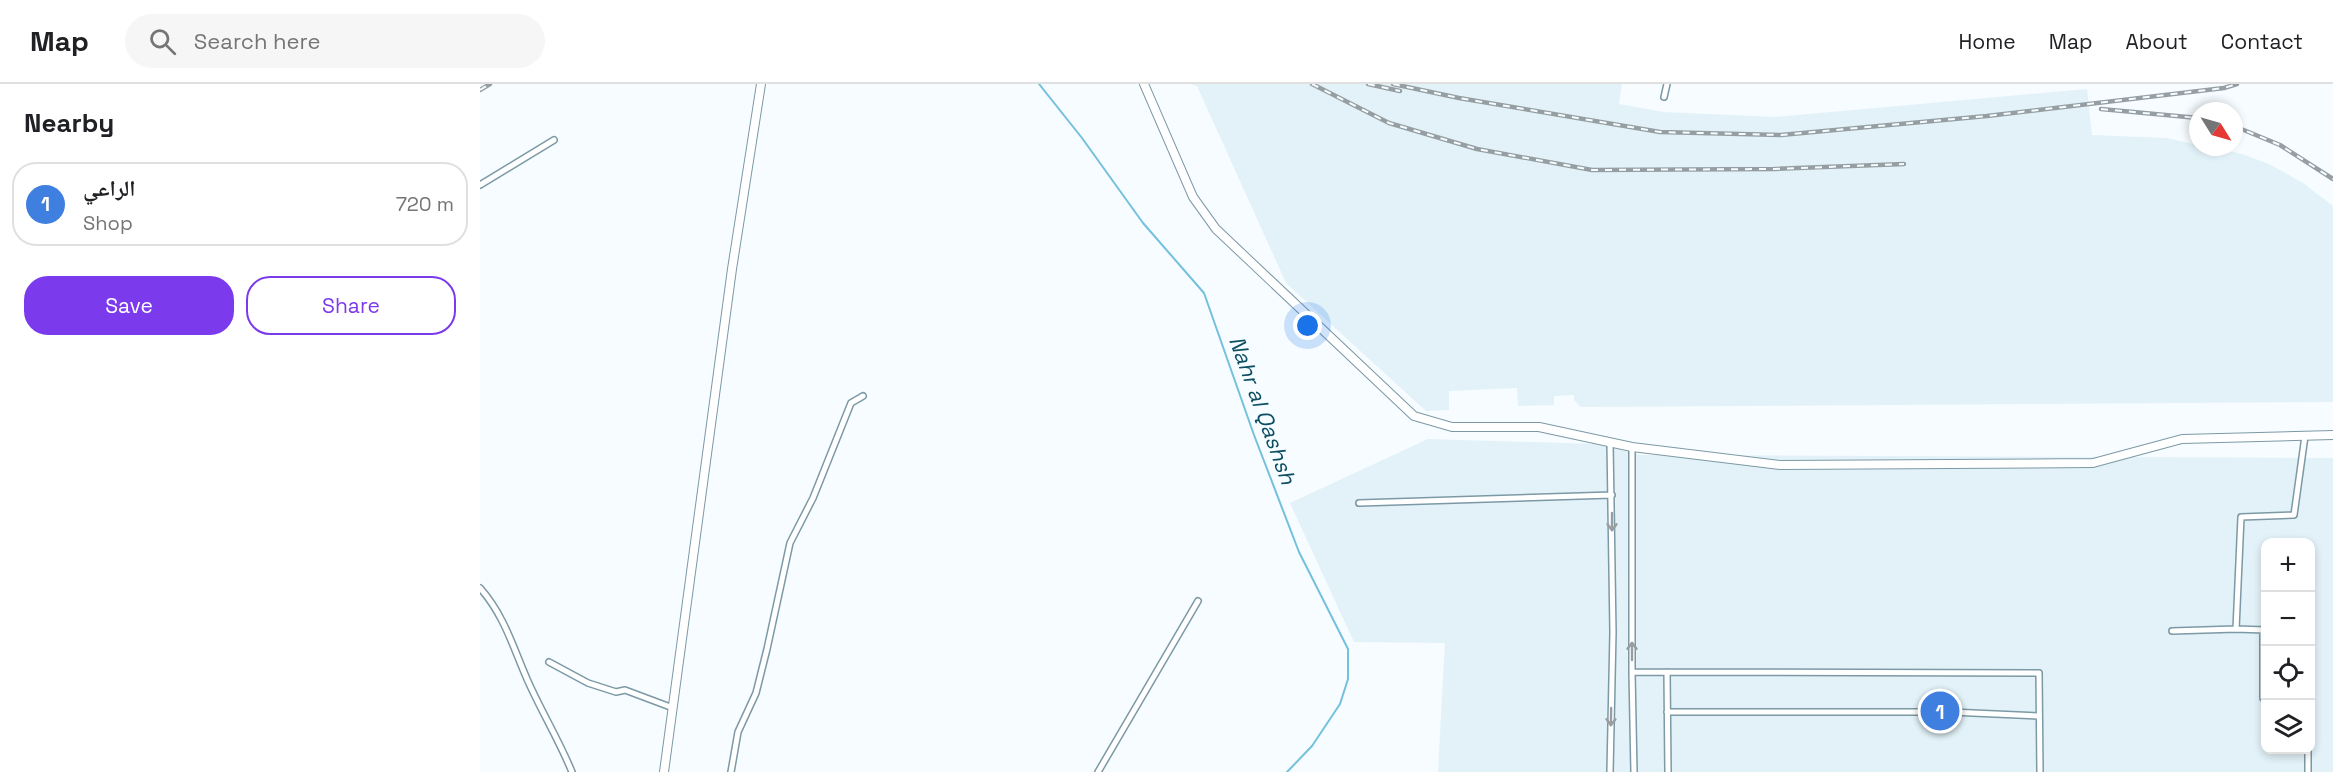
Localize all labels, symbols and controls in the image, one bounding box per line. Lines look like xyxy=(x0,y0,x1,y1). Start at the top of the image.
search box xyxy=(125,14,545,68)
text: Map xyxy=(30,23,89,59)
icon: search xyxy=(146,25,179,58)
text: Search here xyxy=(194,27,321,55)
text: Home xyxy=(1958,28,2016,55)
text: Map xyxy=(2049,28,2093,55)
text: About xyxy=(2126,28,2188,55)
text: Contact xyxy=(2221,28,2303,55)
north arrow xyxy=(2189,102,2243,156)
text: Nearby xyxy=(24,106,114,140)
text: الراعي xyxy=(83,174,136,202)
text: 1 xyxy=(41,191,50,217)
text: 720 m xyxy=(396,191,454,217)
text: Shop xyxy=(83,210,133,236)
button: Save xyxy=(24,276,234,335)
button: Share xyxy=(246,276,456,335)
your location xyxy=(1293,311,1322,340)
water label: Nahr al Qashsh xyxy=(1223,332,1303,488)
one-way arrow xyxy=(1606,512,1618,532)
map controls xyxy=(2261,538,2315,754)
button: + xyxy=(2261,538,2315,592)
button: − xyxy=(2261,592,2315,646)
one-way arrow xyxy=(1626,641,1638,661)
button: locate xyxy=(2261,646,2315,700)
pin: 1 xyxy=(1920,688,1960,734)
button: layers xyxy=(2261,700,2315,754)
one-way arrow xyxy=(1605,707,1617,727)

